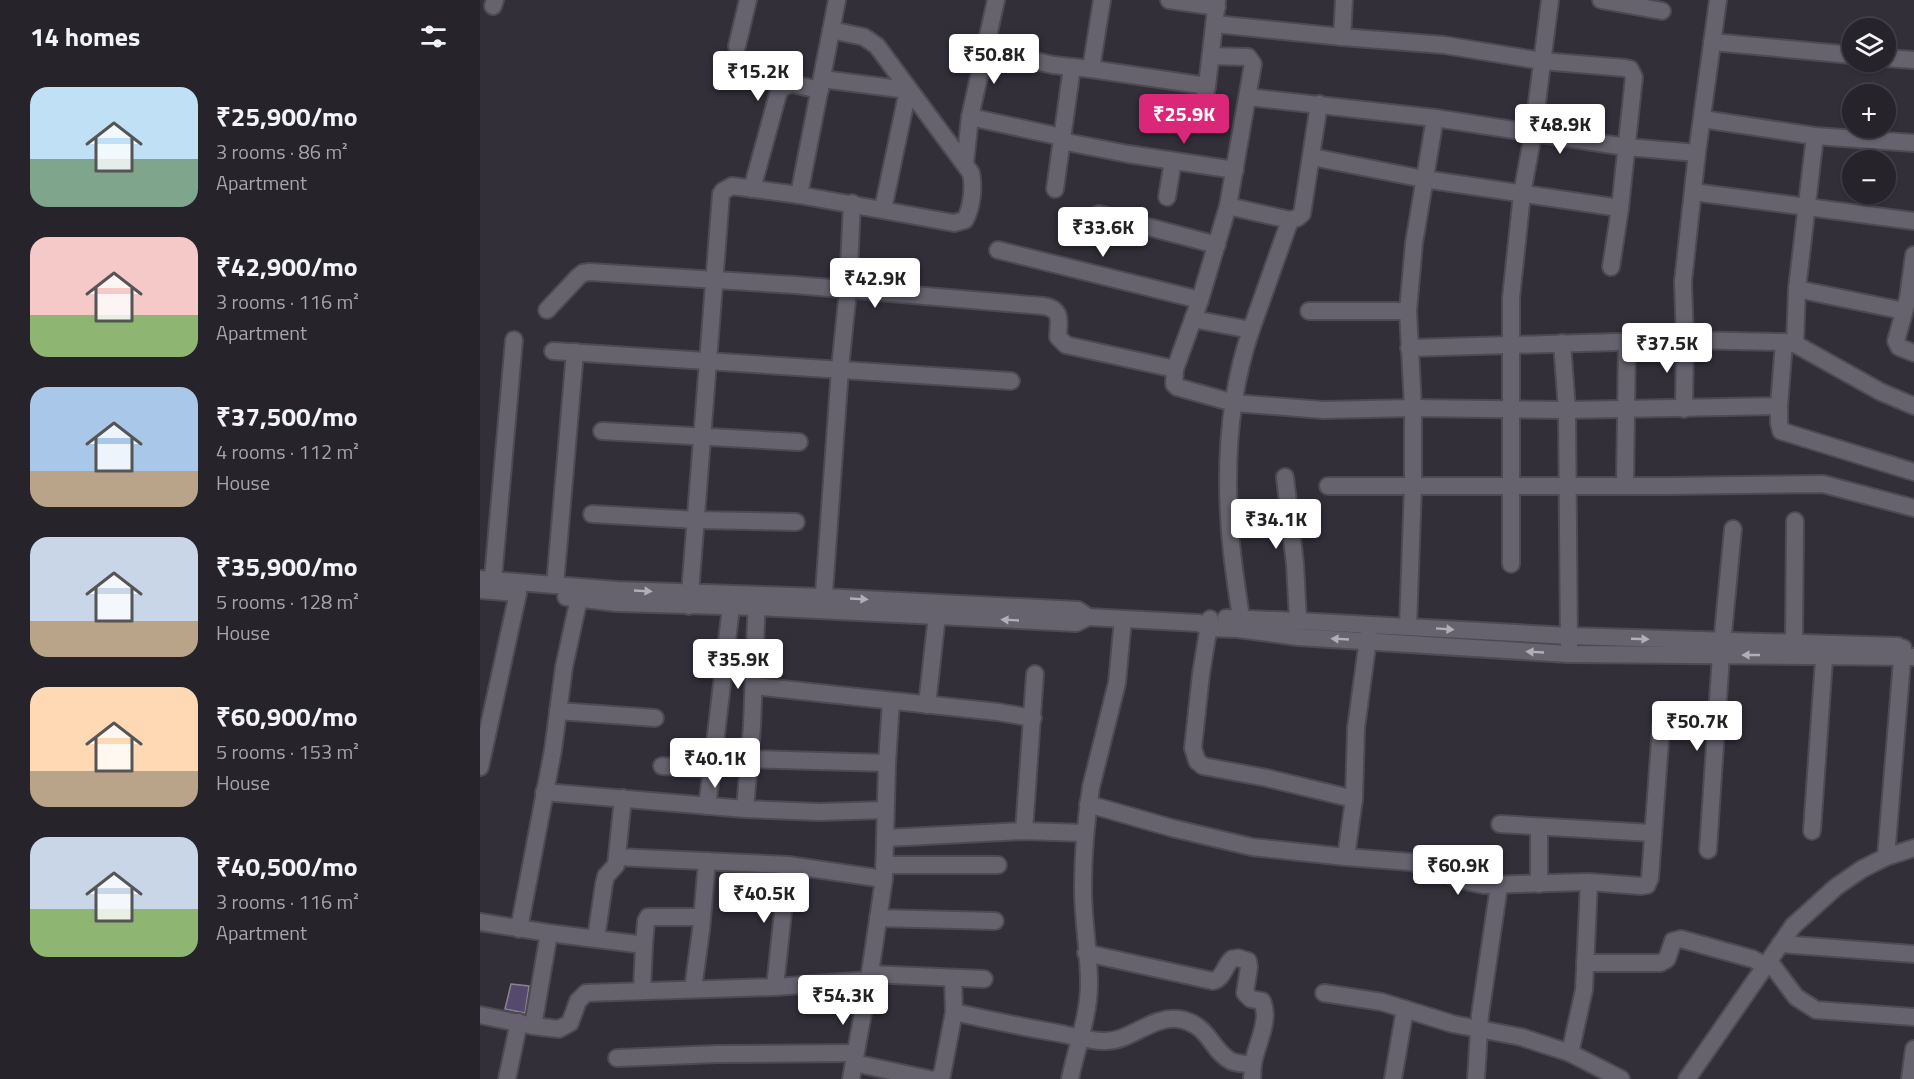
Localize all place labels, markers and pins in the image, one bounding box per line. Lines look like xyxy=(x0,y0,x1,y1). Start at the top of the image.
pin: ₹50.8K xyxy=(945,34,1043,85)
pin: ₹15.2K xyxy=(709,51,807,102)
pin: ₹25.9K xyxy=(1135,94,1233,145)
pin: ₹48.9K xyxy=(1511,104,1609,155)
pin: ₹33.6K xyxy=(1054,207,1152,258)
pin: ₹42.9K xyxy=(826,258,924,309)
pin: ₹37.5K xyxy=(1618,323,1716,374)
pin: ₹34.1K xyxy=(1227,499,1325,550)
pin: ₹35.9K xyxy=(689,639,787,690)
pin: ₹50.7K xyxy=(1648,701,1746,752)
pin: ₹40.1K xyxy=(666,738,764,789)
pin: ₹60.9K xyxy=(1409,845,1507,896)
pin: ₹40.5K xyxy=(715,873,813,924)
pin: ₹54.3K xyxy=(794,975,892,1026)

